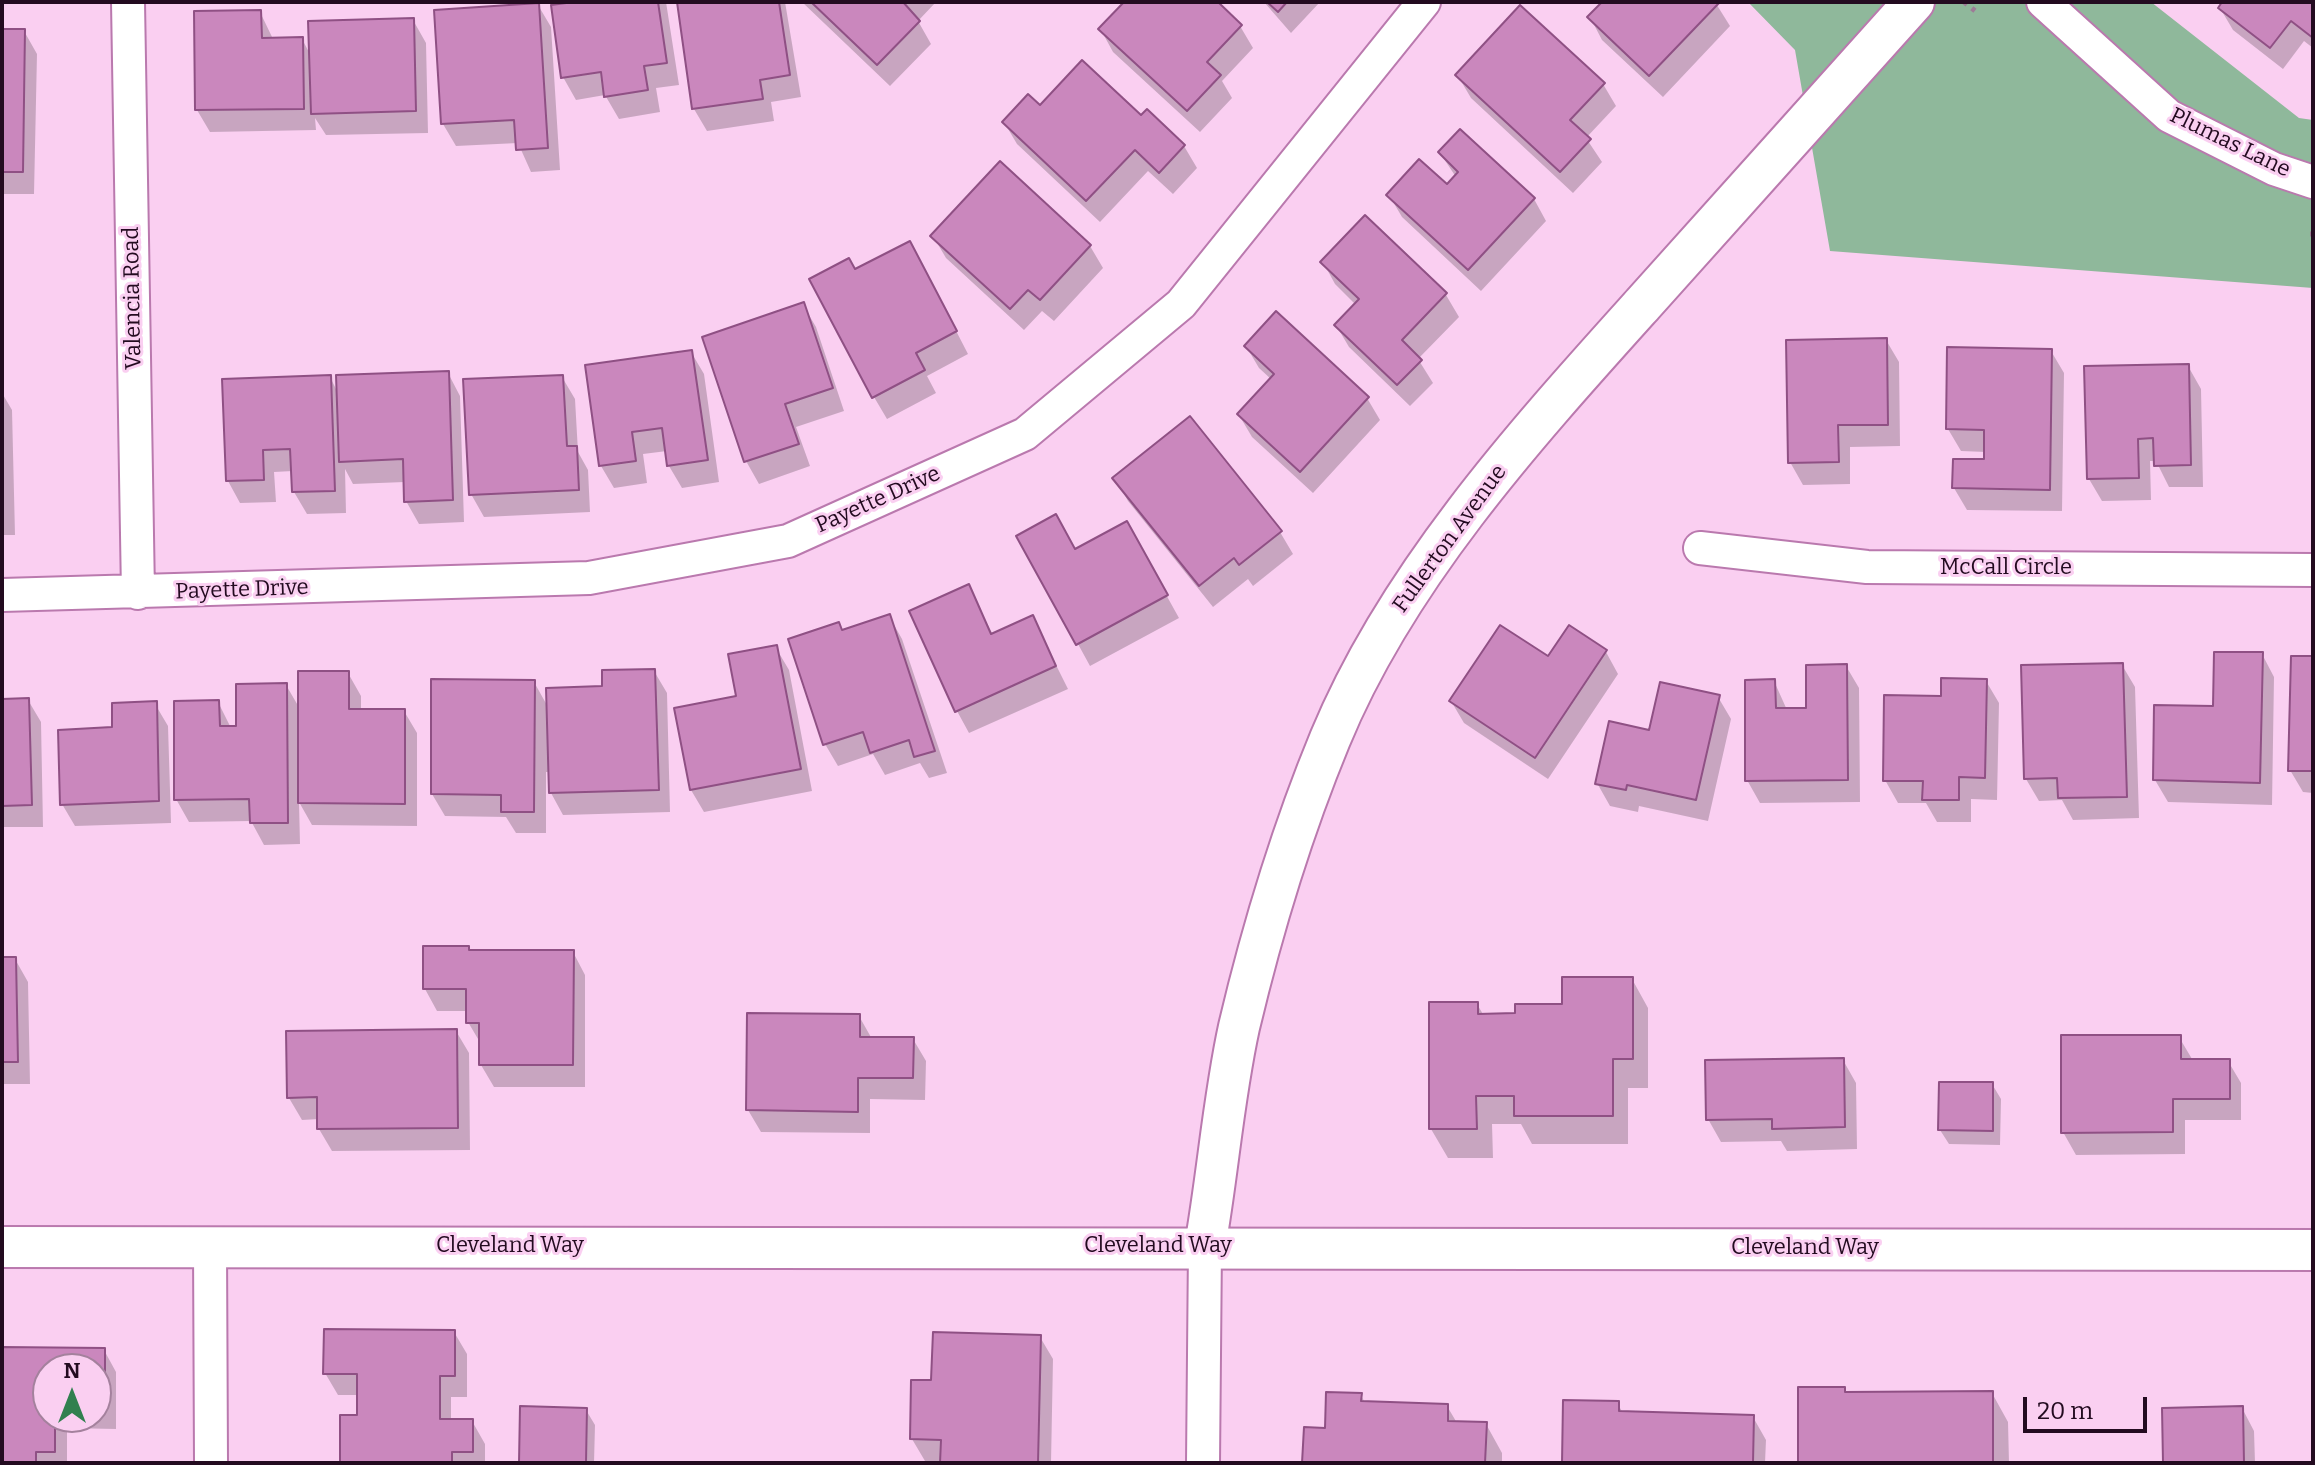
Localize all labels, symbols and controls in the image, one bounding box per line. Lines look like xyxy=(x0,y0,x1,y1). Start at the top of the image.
street label: Plumas Lane xyxy=(2166,103,2294,183)
street label: Valencia Road xyxy=(119,226,147,370)
street label: Fullerton Avenue xyxy=(1388,460,1512,618)
street label: Payette Drive xyxy=(812,461,944,539)
street label: McCall Circle xyxy=(1940,555,2072,581)
street label: Payette Drive xyxy=(175,574,309,606)
street label: Cleveland Way xyxy=(436,1233,584,1259)
street label: Cleveland Way xyxy=(1084,1233,1232,1259)
street label: Cleveland Way xyxy=(1731,1235,1879,1261)
north arrow xyxy=(32,1353,112,1433)
text: N xyxy=(64,1357,80,1384)
scale bar xyxy=(2027,1381,2151,1431)
text: 20 m xyxy=(2037,1397,2093,1425)

